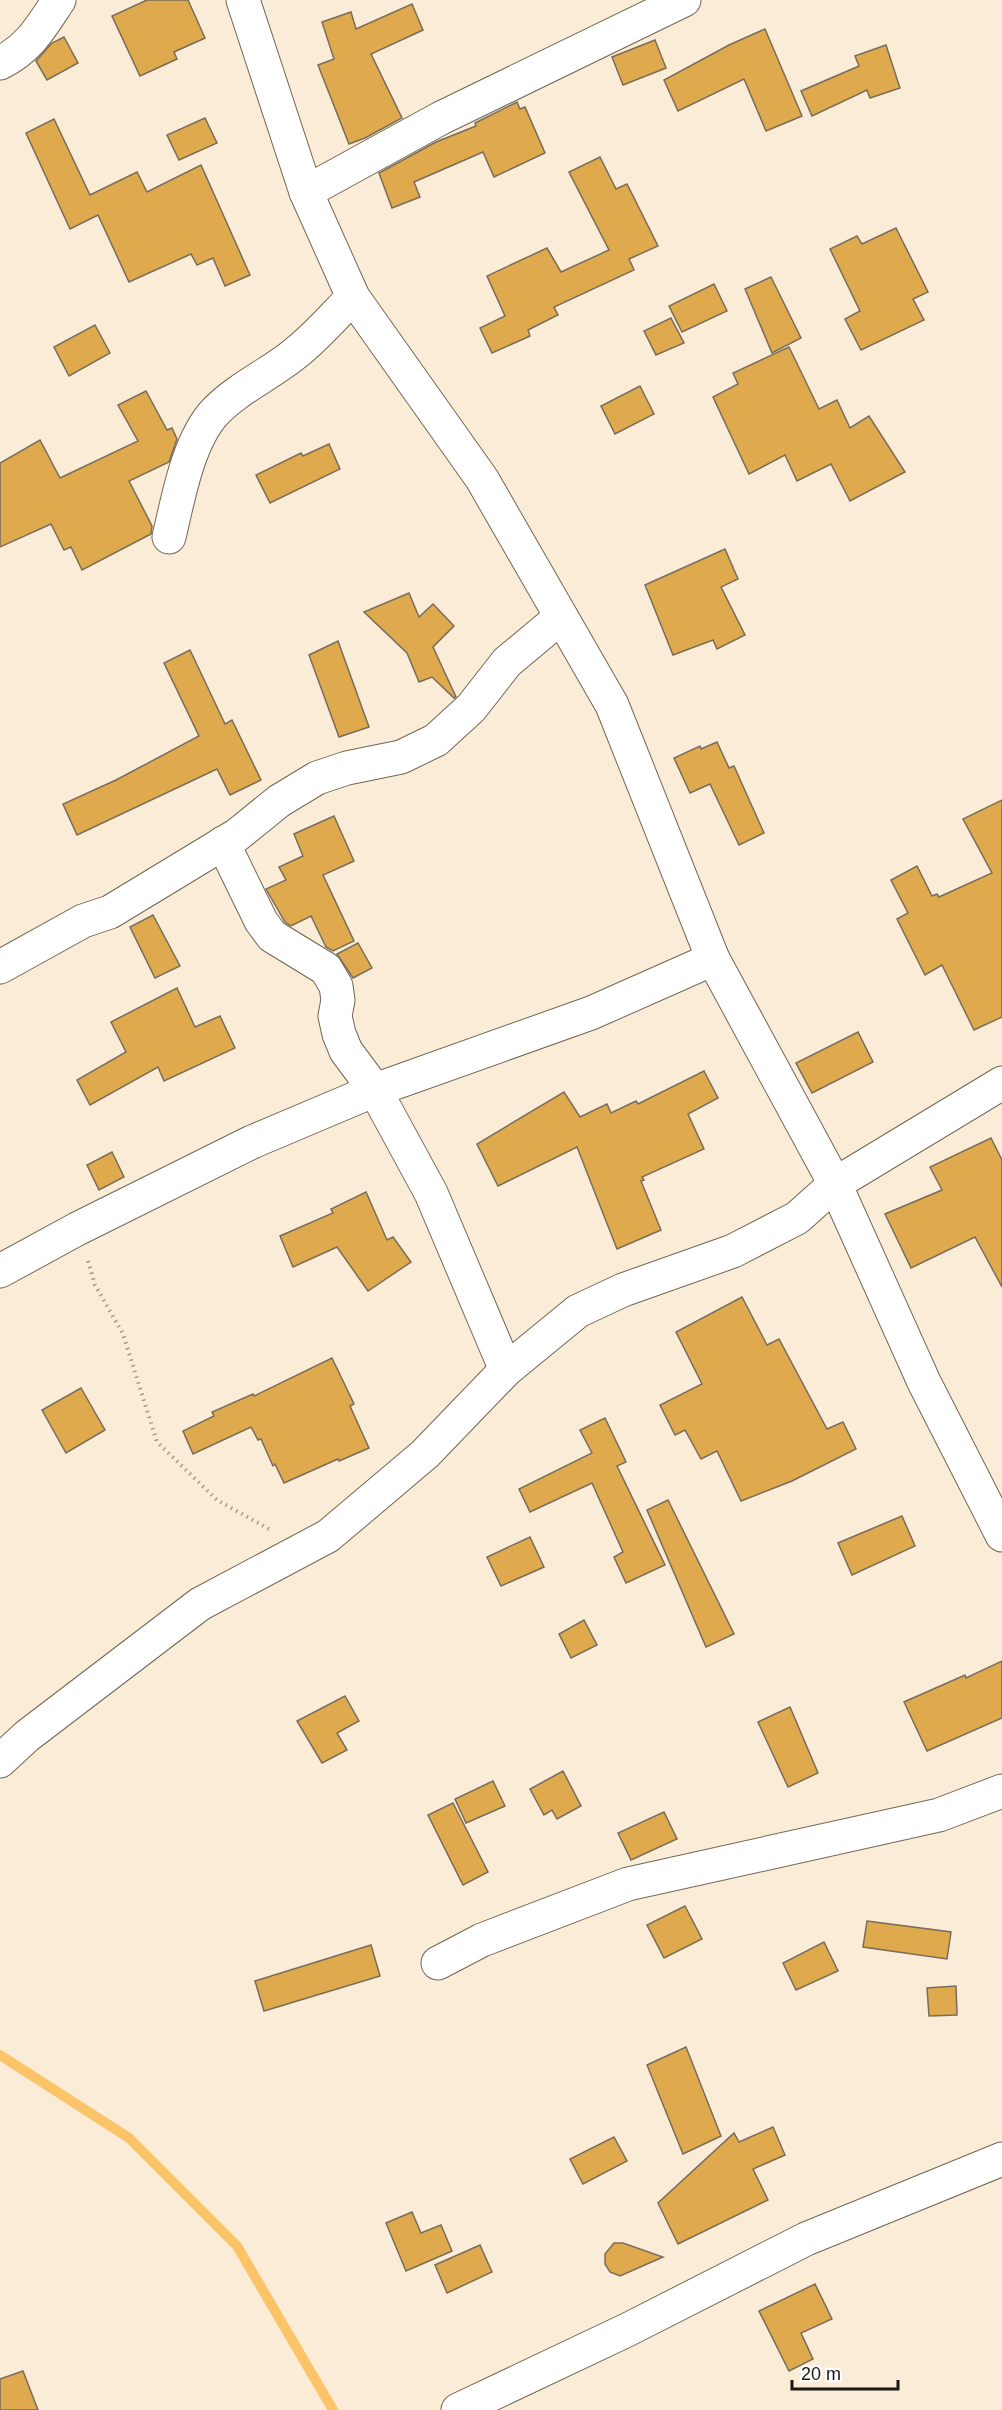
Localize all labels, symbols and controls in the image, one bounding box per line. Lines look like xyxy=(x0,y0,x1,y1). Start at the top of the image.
scale bar xyxy=(792,2353,898,2391)
text: 20 m xyxy=(801,2364,841,2384)

